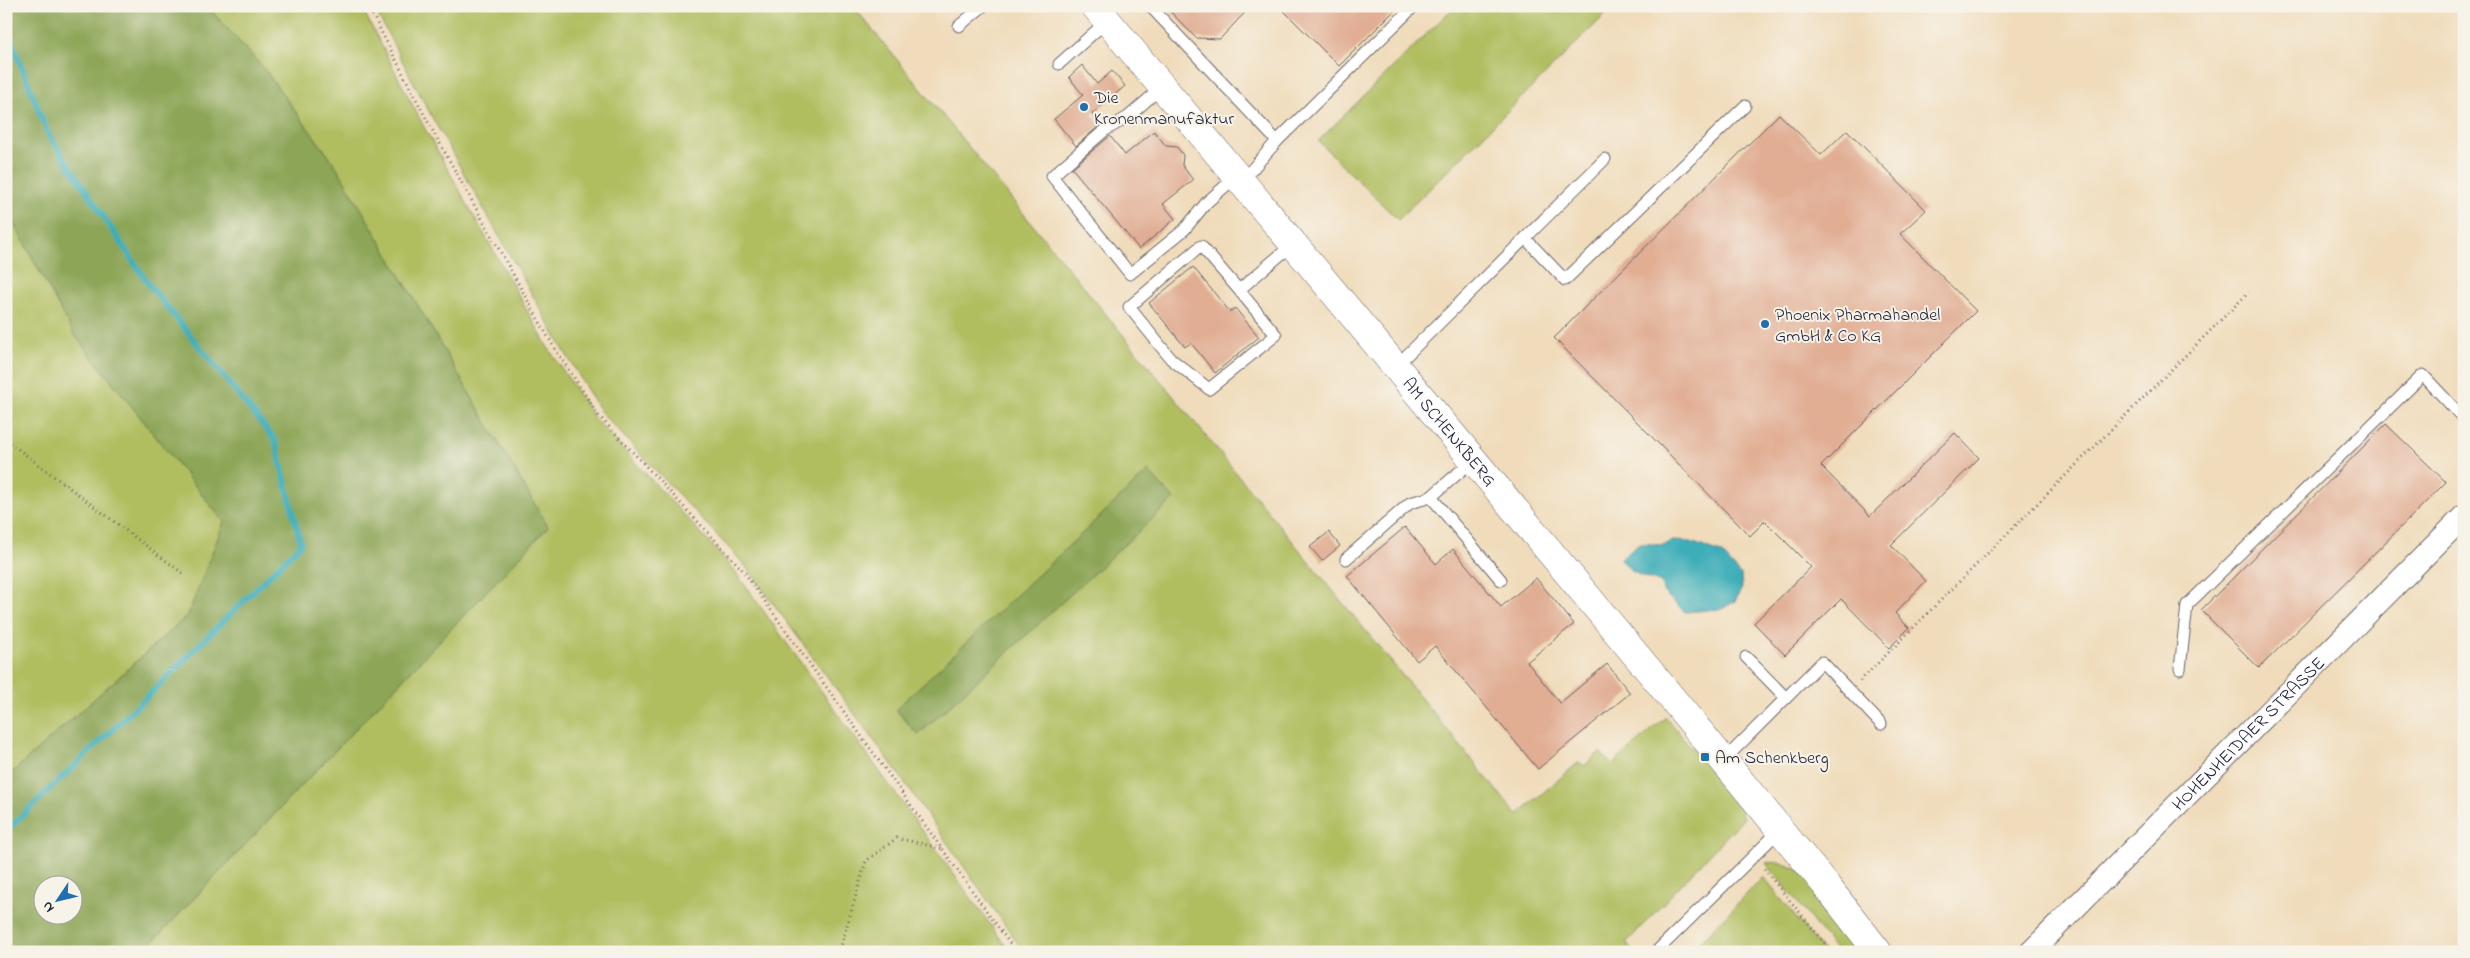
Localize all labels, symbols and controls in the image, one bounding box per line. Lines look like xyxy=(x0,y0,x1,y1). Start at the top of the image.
place label: Die Kronenmanufaktur xyxy=(1093,86,1235,133)
marker: Die Kronenmanufaktur xyxy=(1078,101,1090,113)
place label: Phoenix Pharmahandel GmbH & Co KG xyxy=(1775,303,1940,350)
marker: Phoenix Pharmahandel GmbH & Co KG xyxy=(1759,318,1771,330)
street label: AM SCHENKBERG xyxy=(1395,373,1501,493)
street label: HOHENHEIDAER STRASSE xyxy=(2167,652,2332,818)
place label: Am Schenkberg xyxy=(1715,746,1829,773)
marker: Am Schenkberg xyxy=(1699,751,1711,763)
north arrow xyxy=(32,876,82,926)
text: N xyxy=(37,897,60,916)

